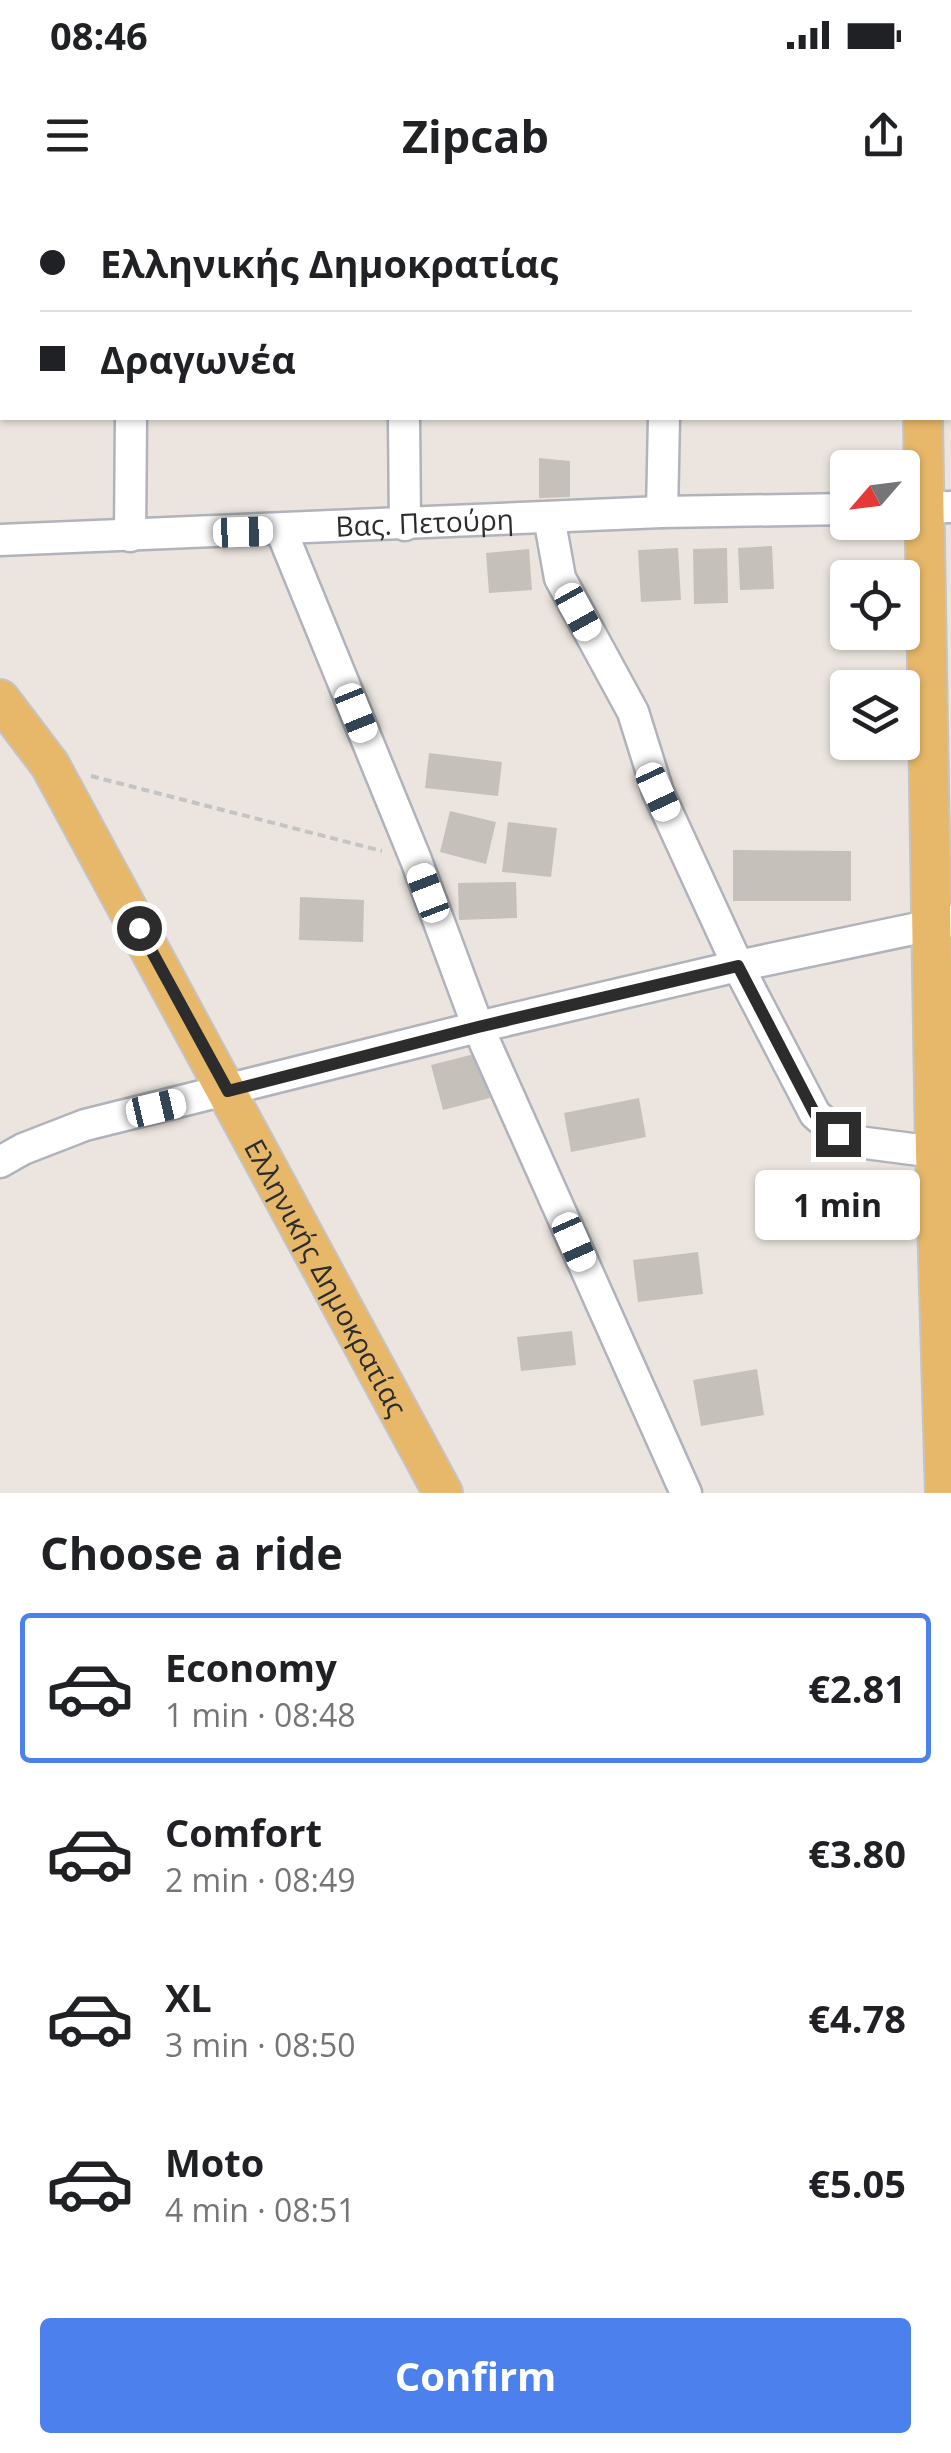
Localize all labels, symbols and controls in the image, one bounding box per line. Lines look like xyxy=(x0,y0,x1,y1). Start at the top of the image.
text: 08:46 xyxy=(50,9,148,61)
text: Zipcab xyxy=(402,105,549,166)
icon: menu xyxy=(40,108,95,163)
icon: share xyxy=(856,108,911,163)
text: Ελληνικής Δημοκρατίας xyxy=(100,237,558,289)
text: Δραγωνέα xyxy=(100,333,296,385)
north arrow xyxy=(830,450,920,540)
map controls xyxy=(830,450,920,760)
street label: Βας. Πετούρη xyxy=(335,499,514,545)
car xyxy=(212,516,274,548)
button: locate xyxy=(830,560,920,650)
car xyxy=(550,578,606,646)
button: layers xyxy=(830,670,920,760)
car xyxy=(331,680,381,746)
car xyxy=(632,758,684,826)
car xyxy=(403,860,453,926)
route start xyxy=(117,906,162,951)
car xyxy=(123,1087,189,1129)
route end xyxy=(816,1112,861,1157)
street label: Ελληνικής Δημοκρατίας xyxy=(236,1132,417,1423)
callout: 1 min xyxy=(756,1169,920,1239)
text: 1 min xyxy=(793,1183,882,1226)
car xyxy=(548,1208,600,1276)
text: Choose a ride xyxy=(40,1522,343,1583)
text: Economy xyxy=(165,1641,337,1693)
icon: car xyxy=(45,1643,135,1733)
text: €2.81 xyxy=(808,1662,906,1714)
text: 1 min · 08:48 xyxy=(165,1693,356,1736)
text: Comfort xyxy=(165,1806,322,1858)
icon: car xyxy=(45,1808,135,1898)
text: €3.80 xyxy=(808,1827,906,1879)
text: 2 min · 08:49 xyxy=(165,1858,356,1901)
text: XL xyxy=(165,1971,212,2023)
icon: car xyxy=(45,1973,135,2063)
text: €4.78 xyxy=(808,1992,906,2044)
text: 3 min · 08:50 xyxy=(165,2023,356,2066)
text: Moto xyxy=(165,2136,264,2188)
icon: car xyxy=(45,2138,135,2228)
text: €5.05 xyxy=(808,2157,906,2209)
text: 4 min · 08:51 xyxy=(165,2188,356,2231)
button: Confirm xyxy=(40,2318,911,2433)

